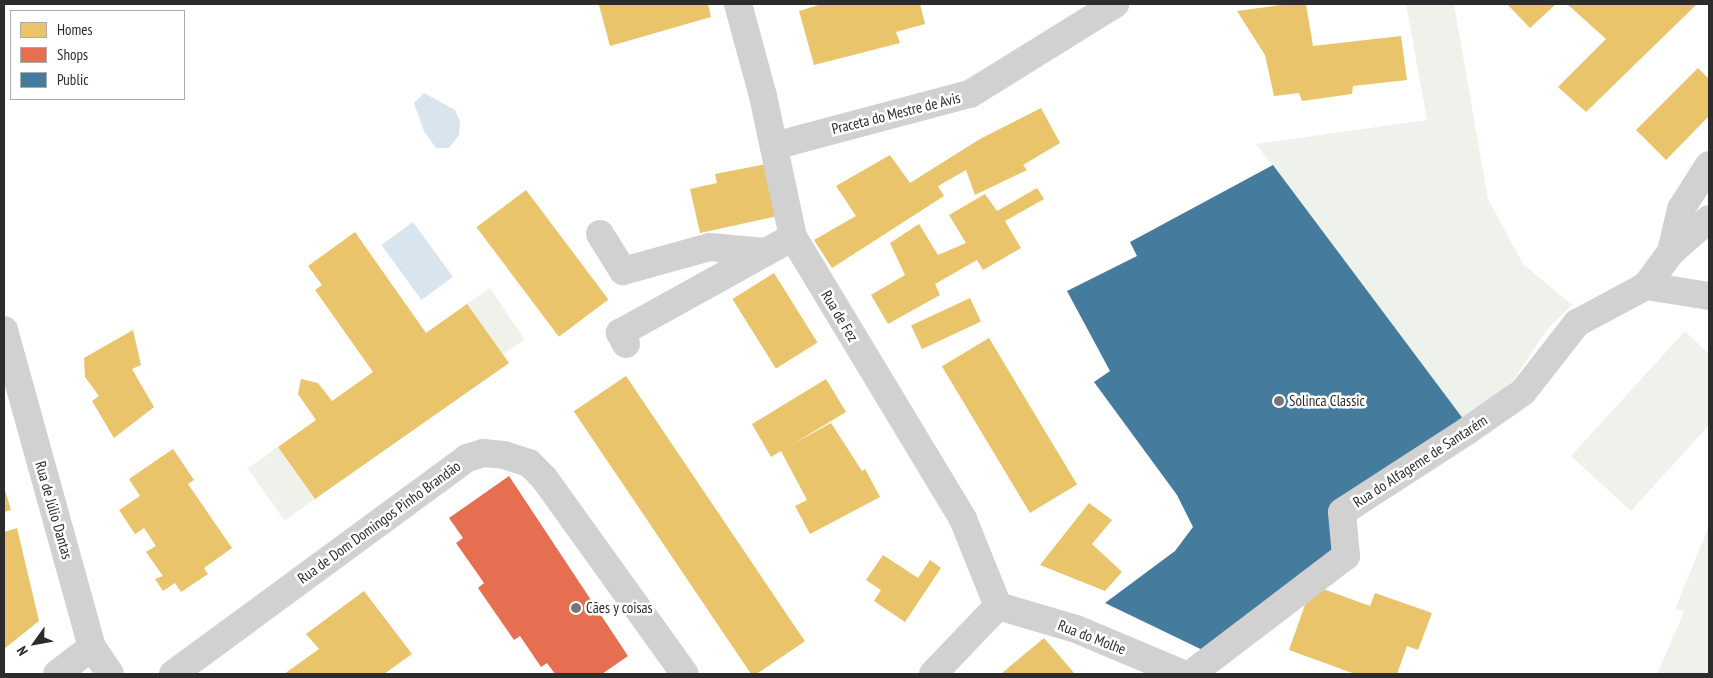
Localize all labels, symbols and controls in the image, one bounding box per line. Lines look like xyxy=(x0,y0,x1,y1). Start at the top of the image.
legend xyxy=(10,10,185,100)
text: Homes xyxy=(57,20,93,39)
text: Shops xyxy=(57,45,88,64)
text: Public xyxy=(57,70,88,89)
street label: Praceta do Mestre de Avis xyxy=(830,88,962,138)
street label: Rua de Fez xyxy=(818,287,862,345)
place label: Solinca Classic xyxy=(1289,392,1365,410)
marker: Solinca Classic xyxy=(1273,395,1285,407)
street label: Rua do Alfageme de Santarém xyxy=(1350,411,1490,511)
street label: Rua de Dom Domingos Pinho Brandão xyxy=(294,457,464,587)
street label: Rua de Júlio Dantas xyxy=(31,459,77,561)
place label: Cães y coisas xyxy=(586,599,653,617)
marker: Cães y coisas xyxy=(570,602,582,614)
street label: Rua do Molhe xyxy=(1055,616,1129,658)
north arrow xyxy=(10,618,60,668)
text: N xyxy=(13,643,32,659)

